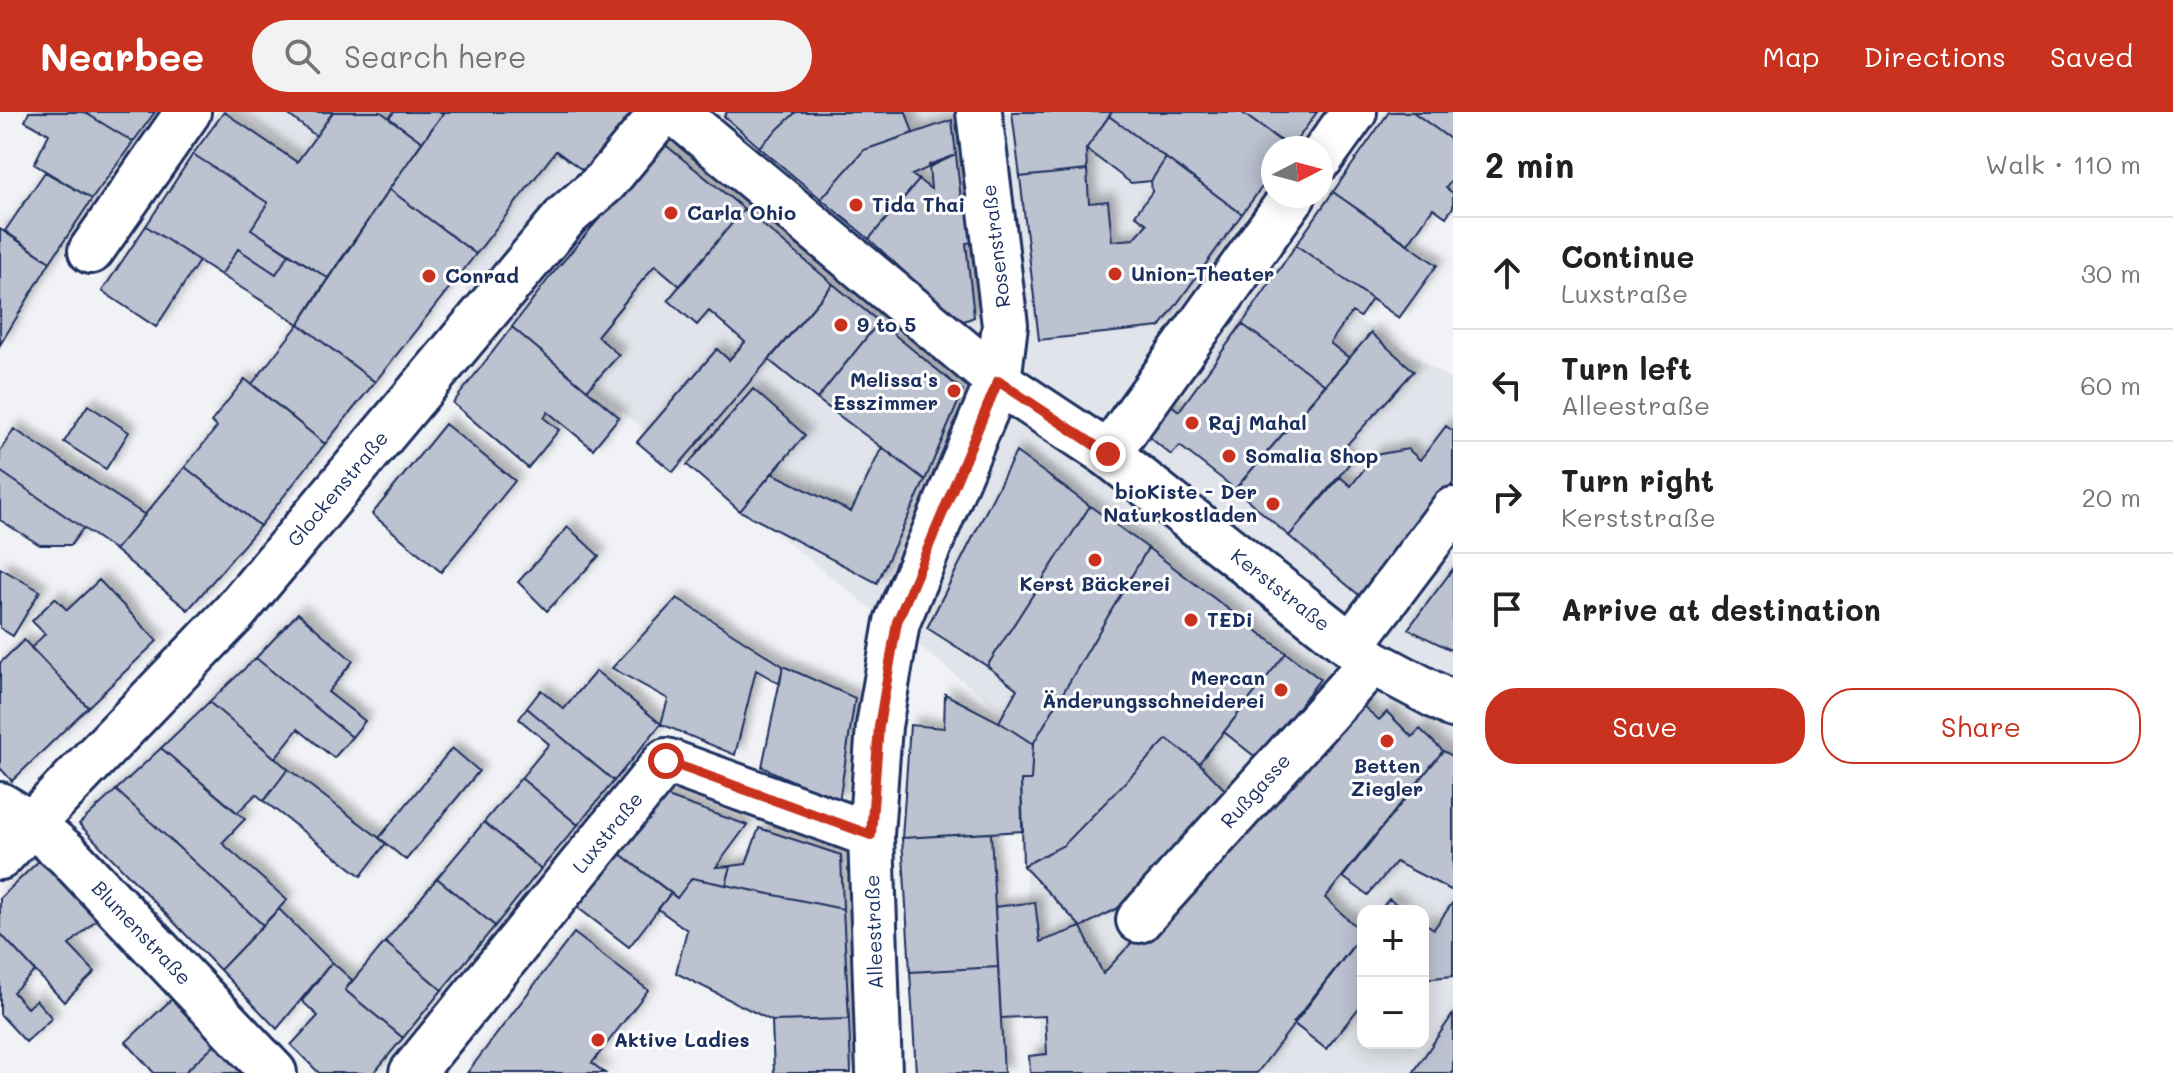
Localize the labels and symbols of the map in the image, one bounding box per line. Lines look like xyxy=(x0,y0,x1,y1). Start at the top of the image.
north arrow xyxy=(1261,136,1333,208)
street label: Rosenstraße xyxy=(975,183,1015,309)
place label: Tida Thai xyxy=(872,191,965,217)
marker: Tida Thai xyxy=(847,196,865,214)
place label: Carla Ohio xyxy=(687,199,796,225)
marker: Carla Ohio xyxy=(662,204,680,222)
place label: Union-Theater xyxy=(1131,260,1274,286)
place label: Conrad xyxy=(445,262,519,288)
marker: Union-Theater xyxy=(1106,265,1124,283)
marker: Conrad xyxy=(420,267,438,285)
place label: 9 to 5 xyxy=(857,311,916,337)
marker: 9 to 5 xyxy=(832,316,850,334)
place label: Melissa's Esszimmer xyxy=(833,366,938,415)
marker: Melissa's Esszimmer xyxy=(945,382,963,400)
place label: Raj Mahal xyxy=(1208,409,1307,435)
marker: Raj Mahal xyxy=(1183,414,1201,432)
street label: Glockenstraße xyxy=(281,425,393,552)
route end xyxy=(1090,436,1126,472)
place label: Somalia Shop xyxy=(1245,442,1378,468)
marker: Somalia Shop xyxy=(1220,447,1238,465)
place label: bioKiste - Der Naturkostladen xyxy=(1103,478,1257,527)
marker: bioKiste - Der Naturkostladen xyxy=(1264,495,1282,513)
street label: Kerststraße xyxy=(1226,542,1336,636)
marker: Kerst Bäckerei xyxy=(1086,551,1104,569)
place label: Kerst Bäckerei xyxy=(1019,570,1171,596)
place label: TEDi xyxy=(1207,606,1253,632)
marker: TEDi xyxy=(1182,611,1200,629)
place label: Mercan Änderungsschneiderei xyxy=(1042,664,1265,713)
marker: Mercan Änderungsschneiderei xyxy=(1272,681,1290,699)
marker: Betten Ziegler xyxy=(1378,732,1396,750)
route start xyxy=(648,743,684,779)
street label: Rußgasse xyxy=(1214,747,1295,833)
place label: Betten Ziegler xyxy=(1351,752,1423,801)
street label: Luxstraße xyxy=(566,786,648,878)
street label: Alleestraße xyxy=(858,874,888,990)
street label: Blumenstraße xyxy=(87,875,198,990)
place label: Aktive Ladies xyxy=(614,1026,750,1052)
marker: Aktive Ladies xyxy=(589,1031,607,1049)

